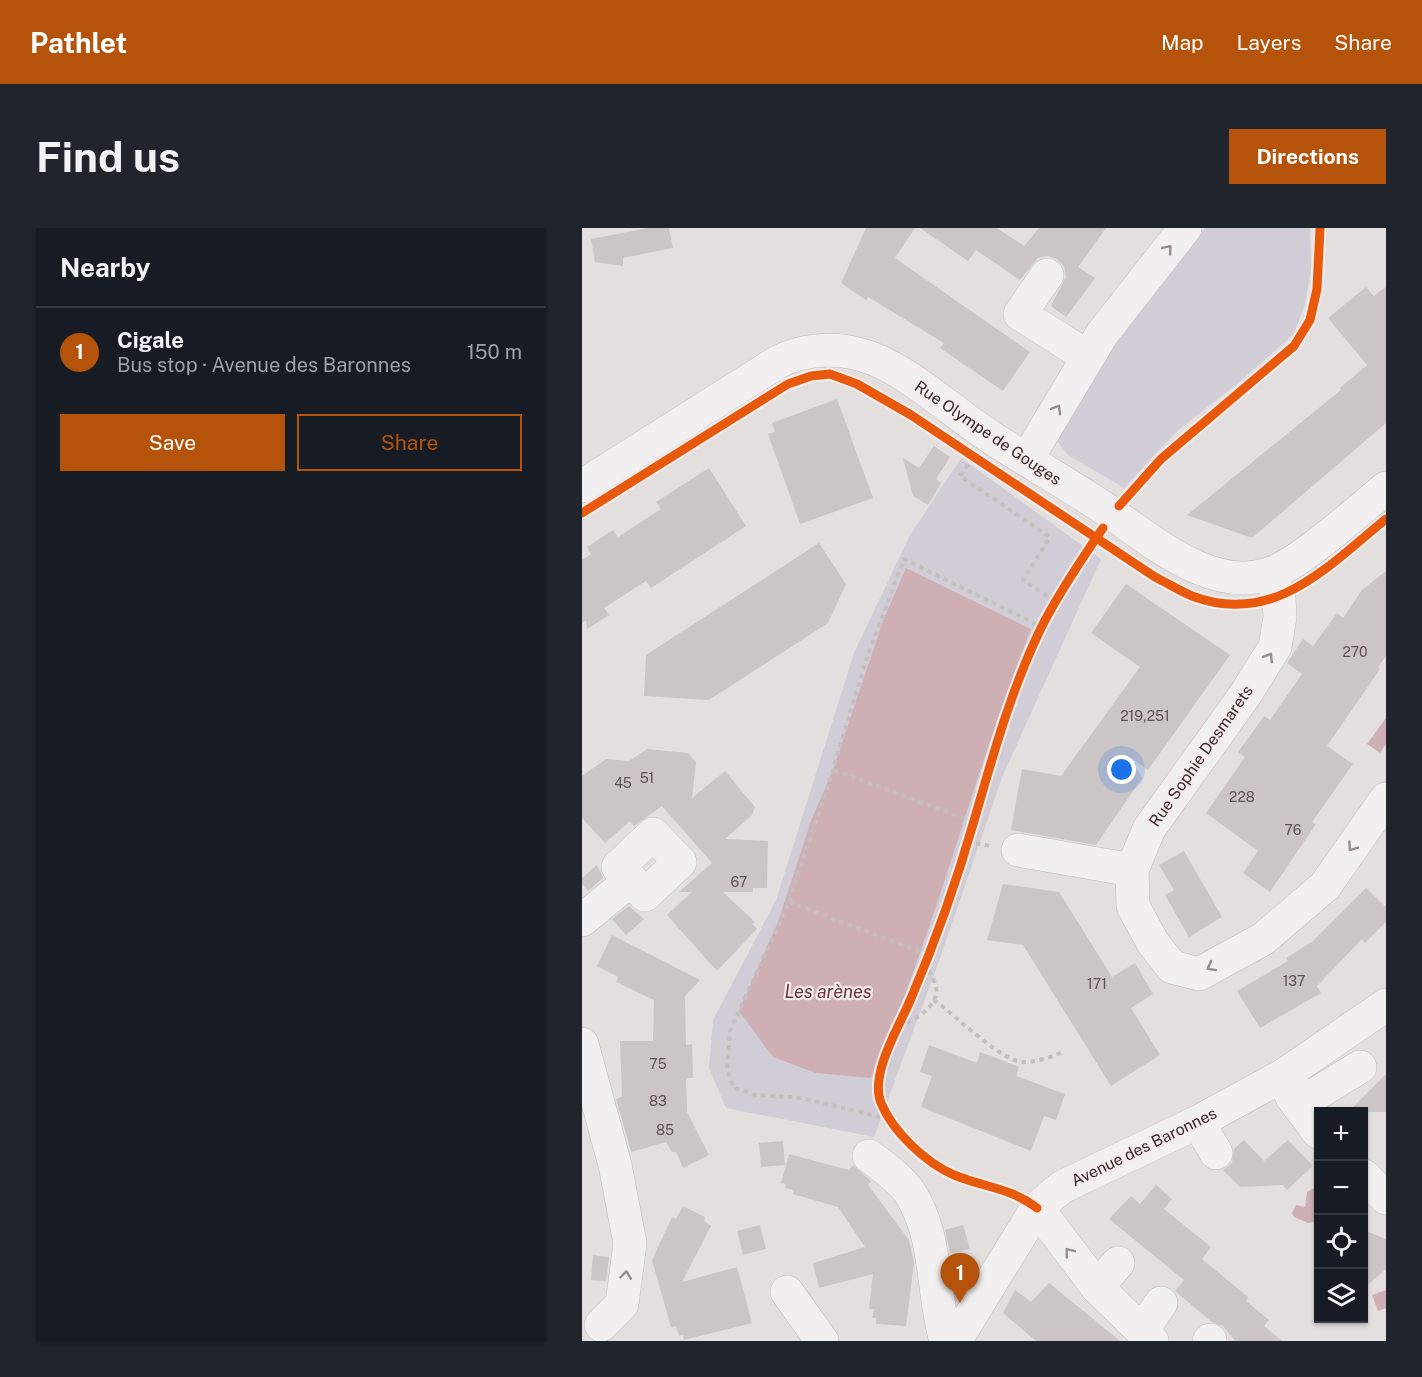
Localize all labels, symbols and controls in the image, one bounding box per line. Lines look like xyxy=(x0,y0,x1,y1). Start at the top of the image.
text: Pathlet xyxy=(30,26,127,59)
text: Map xyxy=(1161,30,1204,55)
text: Layers xyxy=(1237,30,1301,55)
text: Share xyxy=(1334,30,1392,55)
button: Directions xyxy=(1229,129,1386,184)
text: Find us xyxy=(36,132,180,181)
one-way arrow xyxy=(1161,245,1172,256)
text: Nearby xyxy=(60,252,150,283)
text: Cigale xyxy=(117,327,184,353)
text: 1 xyxy=(75,340,84,364)
text: 150 m xyxy=(467,340,522,364)
text: Bus stop · Avenue des Baronnes xyxy=(117,353,411,377)
street label: Rue Olympe de Gouges xyxy=(911,377,1065,489)
one-way arrow xyxy=(1050,405,1061,415)
button: Save xyxy=(60,414,285,471)
button: Share xyxy=(297,414,522,471)
house number: 270 xyxy=(1342,644,1368,660)
one-way arrow xyxy=(1262,653,1273,664)
street label: Rue Sophie Desmarets xyxy=(1145,682,1257,830)
house number: 219,251 xyxy=(1120,708,1170,724)
your location xyxy=(1107,755,1136,784)
house number: 51 xyxy=(640,770,654,786)
house number: 45 xyxy=(614,775,632,791)
house number: 228 xyxy=(1229,789,1255,805)
house number: 76 xyxy=(1285,822,1302,838)
one-way arrow xyxy=(1349,840,1360,851)
house number: 67 xyxy=(731,874,747,890)
one-way arrow xyxy=(1207,960,1217,971)
house number: 137 xyxy=(1283,973,1305,989)
house number: 171 xyxy=(1087,976,1107,992)
water label: Les arènes xyxy=(784,981,872,1002)
house number: 75 xyxy=(649,1056,667,1072)
house number: 83 xyxy=(649,1093,667,1109)
street label: Avenue des Baronnes xyxy=(1068,1104,1220,1190)
map controls xyxy=(1314,1107,1368,1323)
button: + xyxy=(1314,1107,1368,1161)
house number: 85 xyxy=(656,1122,674,1138)
button: − xyxy=(1314,1161,1368,1215)
button: locate xyxy=(1314,1215,1368,1269)
one-way arrow xyxy=(1066,1248,1077,1259)
pin: 1 xyxy=(940,1254,980,1303)
button: layers xyxy=(1314,1269,1368,1323)
one-way arrow xyxy=(619,1271,631,1280)

